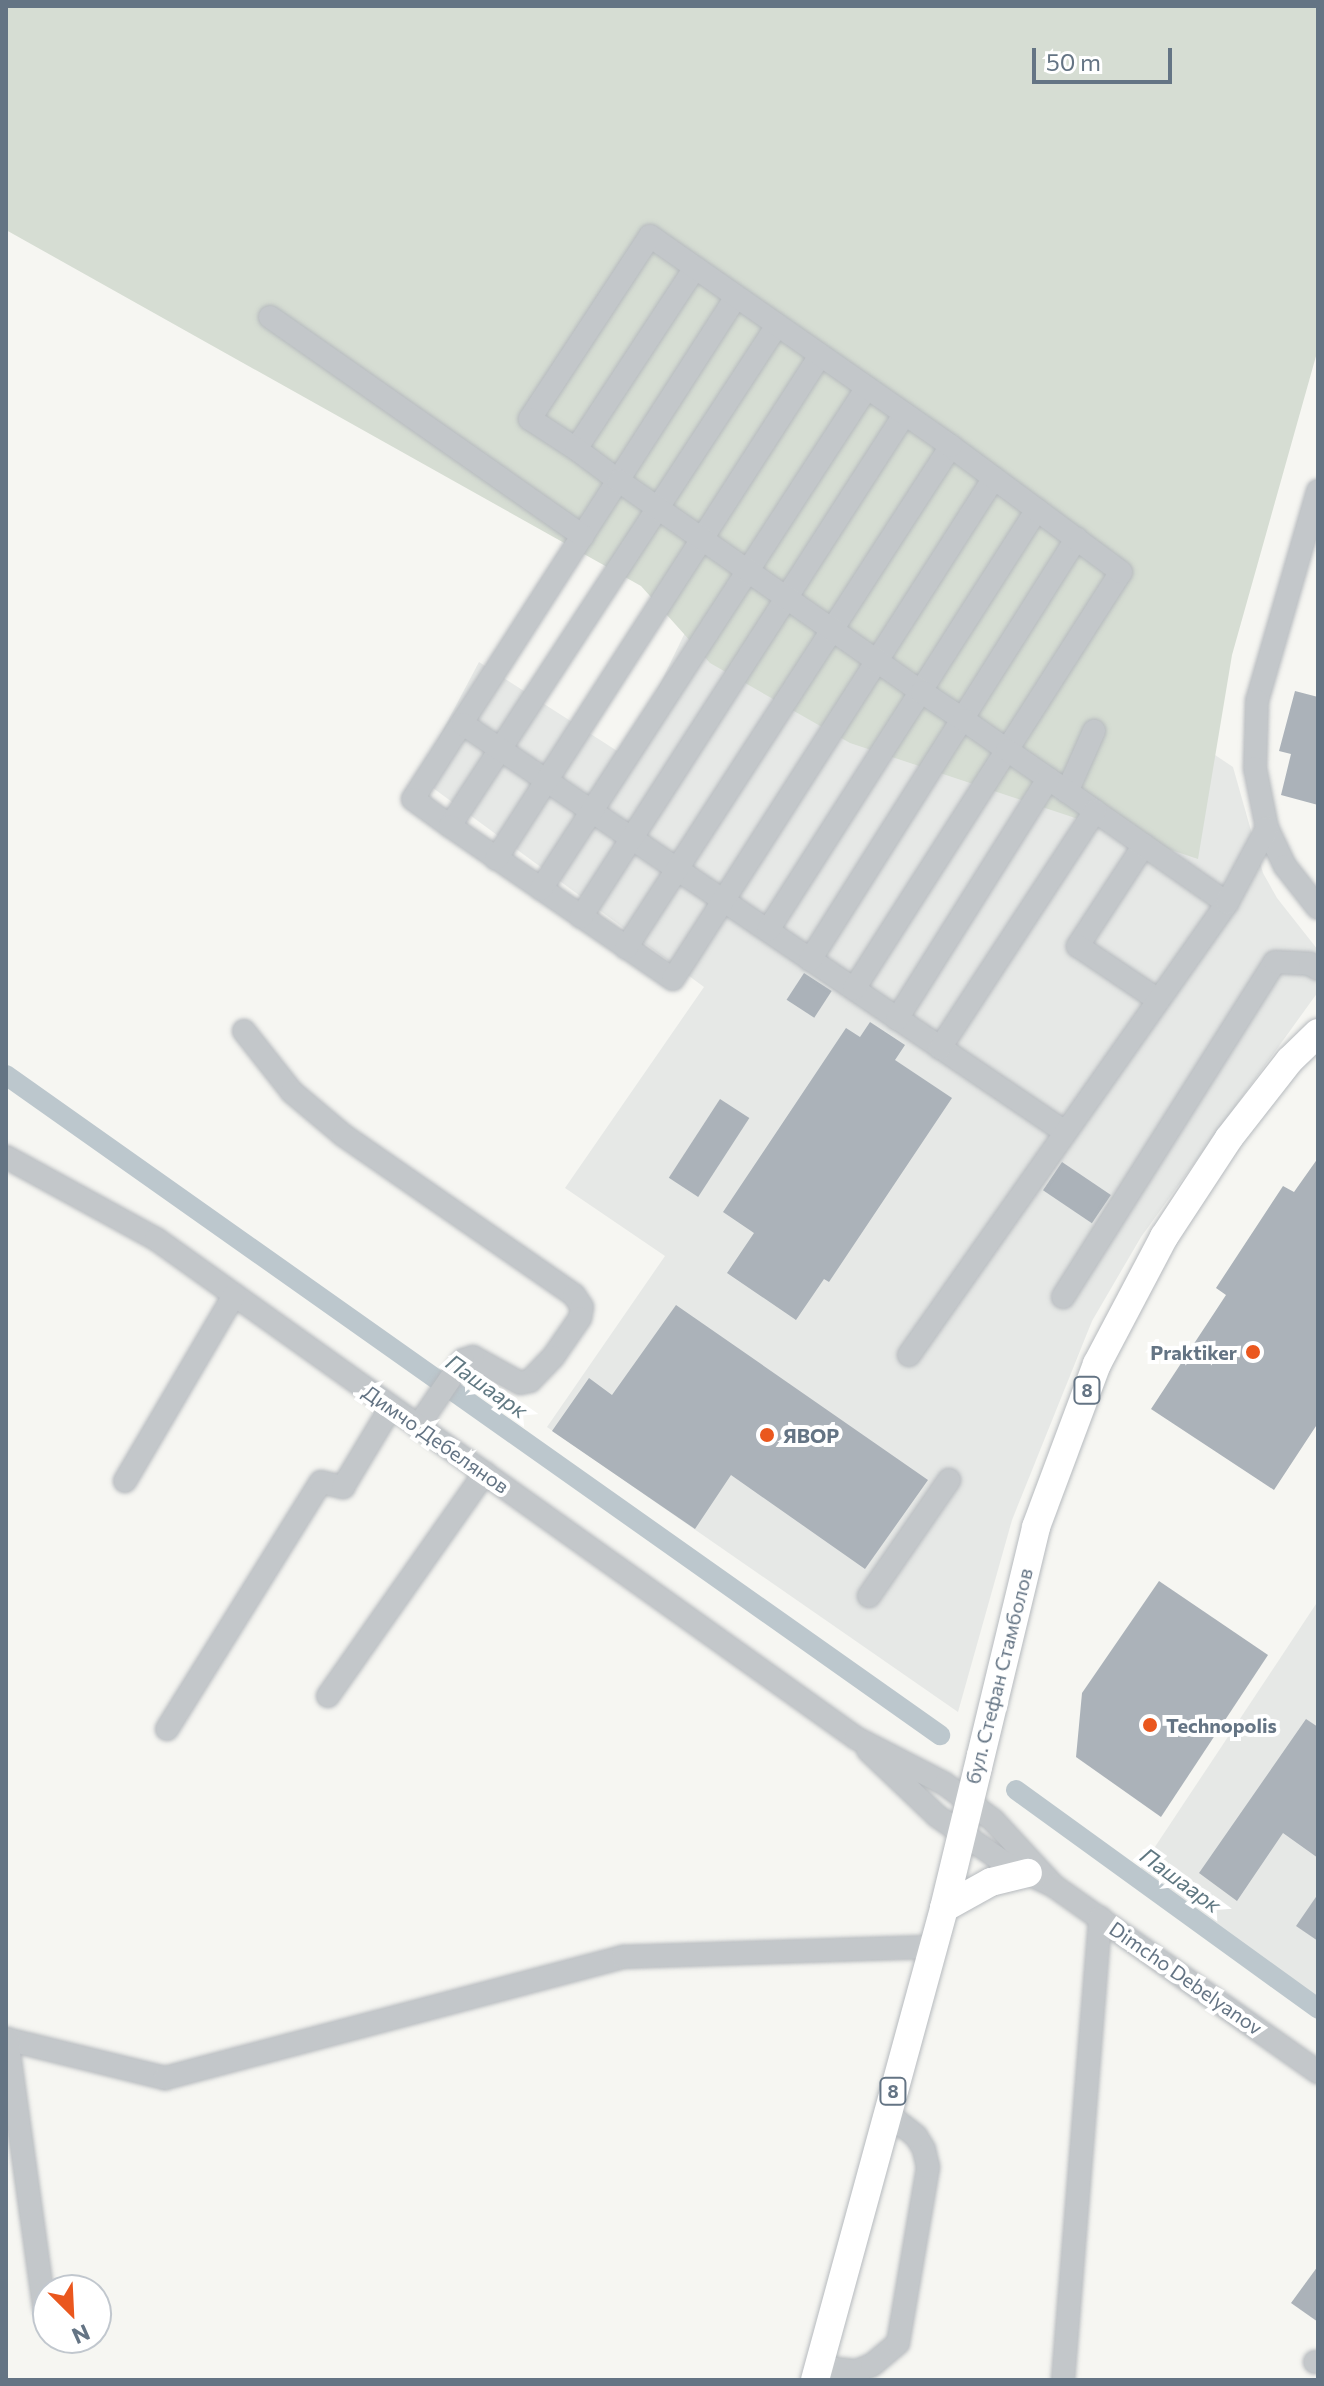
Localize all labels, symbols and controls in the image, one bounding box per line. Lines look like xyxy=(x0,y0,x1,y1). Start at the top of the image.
scale bar xyxy=(1036,32,1176,82)
text: 50 m xyxy=(1046,47,1101,76)
place label: Praktiker xyxy=(1150,1340,1237,1364)
marker: Praktiker xyxy=(1244,1343,1262,1361)
water label: Пашаарк xyxy=(441,1348,533,1424)
road number: 8 xyxy=(1073,1376,1101,1404)
street label: Димчо Дебелянов xyxy=(358,1380,514,1498)
place label: ЯВОР xyxy=(783,1423,839,1447)
marker: ЯВОР xyxy=(758,1426,776,1444)
street label: бул. Стефан Стамболов xyxy=(961,1566,1037,1786)
place label: Technopolis xyxy=(1166,1713,1277,1737)
marker: Technopolis xyxy=(1141,1716,1159,1734)
water label: Пашаарк xyxy=(1135,1842,1227,1918)
street label: Dimcho Debelyanov xyxy=(1105,1916,1267,2040)
road number: 8 xyxy=(879,2077,907,2105)
north arrow xyxy=(32,2274,112,2354)
text: N xyxy=(68,2319,94,2350)

